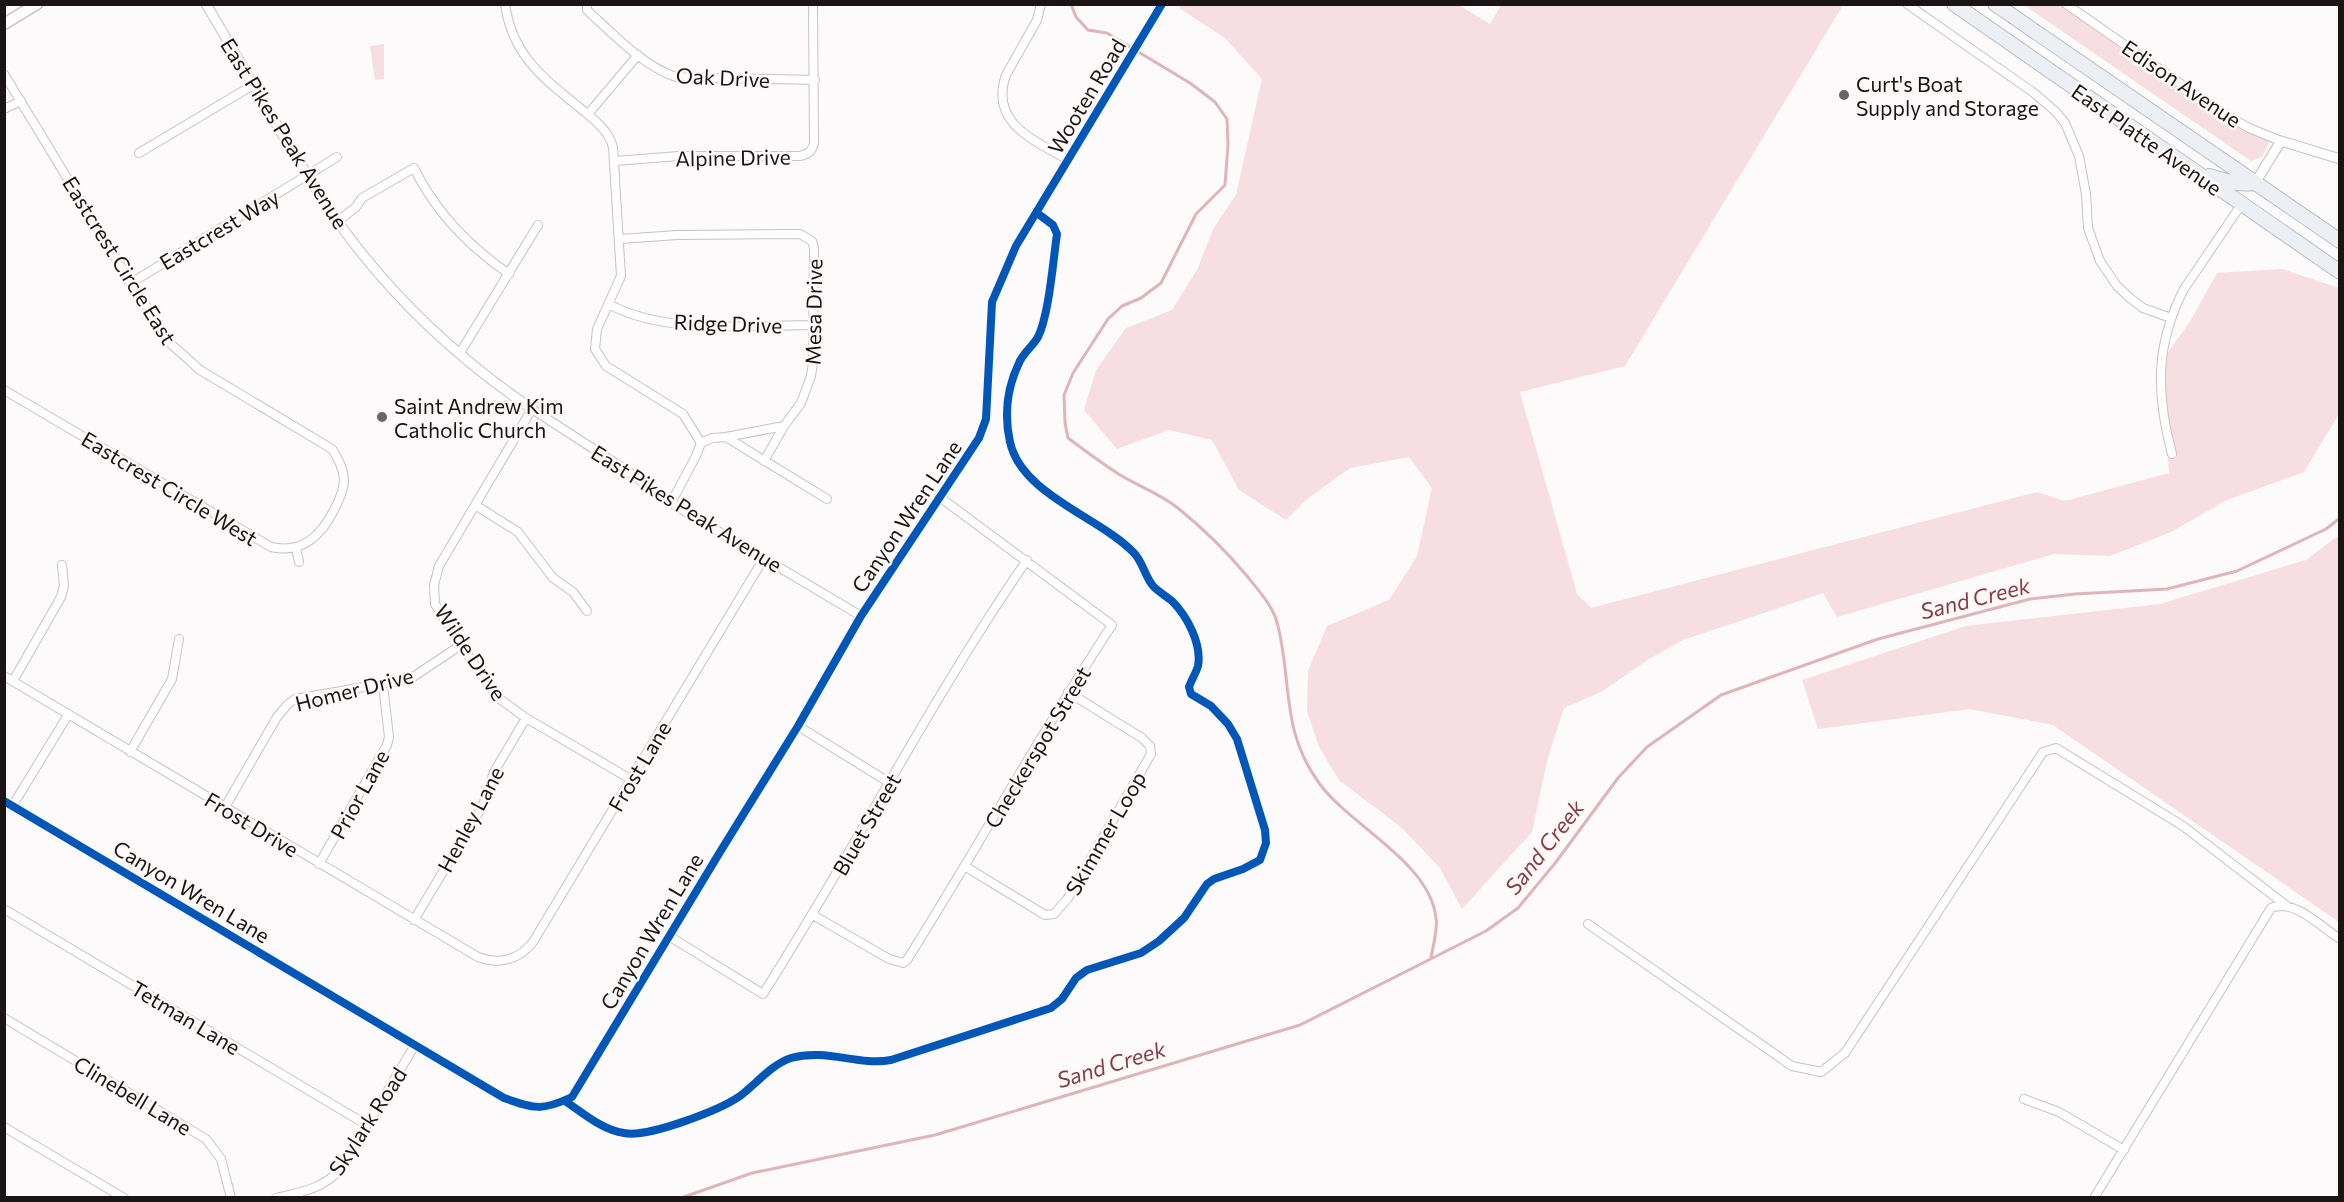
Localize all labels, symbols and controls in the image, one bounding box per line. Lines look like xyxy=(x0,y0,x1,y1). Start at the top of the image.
street label: East Pikes Peak Avenue xyxy=(216,33,354,233)
street label: Wooten Road xyxy=(1042,34,1130,158)
street label: Edison Avenue xyxy=(2118,34,2246,132)
street label: Oak Drive xyxy=(675,62,771,92)
place label: Curt's Boat Supply and Storage xyxy=(1856,71,2039,120)
street label: East Platte Avenue xyxy=(2067,78,2227,200)
marker: Curt's Boat Supply and Storage xyxy=(1837,88,1851,102)
street label: Alpine Drive xyxy=(675,143,791,171)
street label: Eastcrest Circle East xyxy=(58,171,182,349)
street label: Eastcrest Way xyxy=(155,183,283,274)
street label: Mesa Drive xyxy=(800,259,826,365)
street label: Ridge Drive xyxy=(673,309,783,337)
place label: Saint Andrew Kim Catholic Church xyxy=(394,393,564,442)
marker: Saint Andrew Kim Catholic Church xyxy=(375,410,389,424)
street label: Eastcrest Circle West xyxy=(78,426,262,550)
street label: Canyon Wren Lane xyxy=(846,435,966,597)
street label: East Pikes Peak Avenue xyxy=(587,439,787,577)
water label: Sand Creek xyxy=(1917,571,2034,625)
street label: Wilde Drive xyxy=(430,599,512,705)
street label: Homer Drive xyxy=(292,662,416,716)
street label: Checkerspot Street xyxy=(979,662,1095,832)
street label: Frost Lane xyxy=(602,717,676,815)
street label: Prior Lane xyxy=(324,745,394,843)
street label: Henley Lane xyxy=(432,762,508,876)
street label: Skimmer Loop xyxy=(1059,767,1151,899)
street label: Bluet Street xyxy=(827,769,905,879)
street label: Frost Drive xyxy=(201,786,303,862)
water label: Sand Creek xyxy=(1499,793,1590,900)
street label: Canyon Wren Lane xyxy=(109,834,275,948)
street label: Canyon Wren Lane xyxy=(594,848,708,1014)
street label: Tetman Lane xyxy=(127,975,245,1059)
water label: Sand Creek xyxy=(1053,1034,1170,1093)
street label: Clinebell Lane xyxy=(70,1050,196,1140)
street label: Skylark Road xyxy=(323,1062,411,1180)

